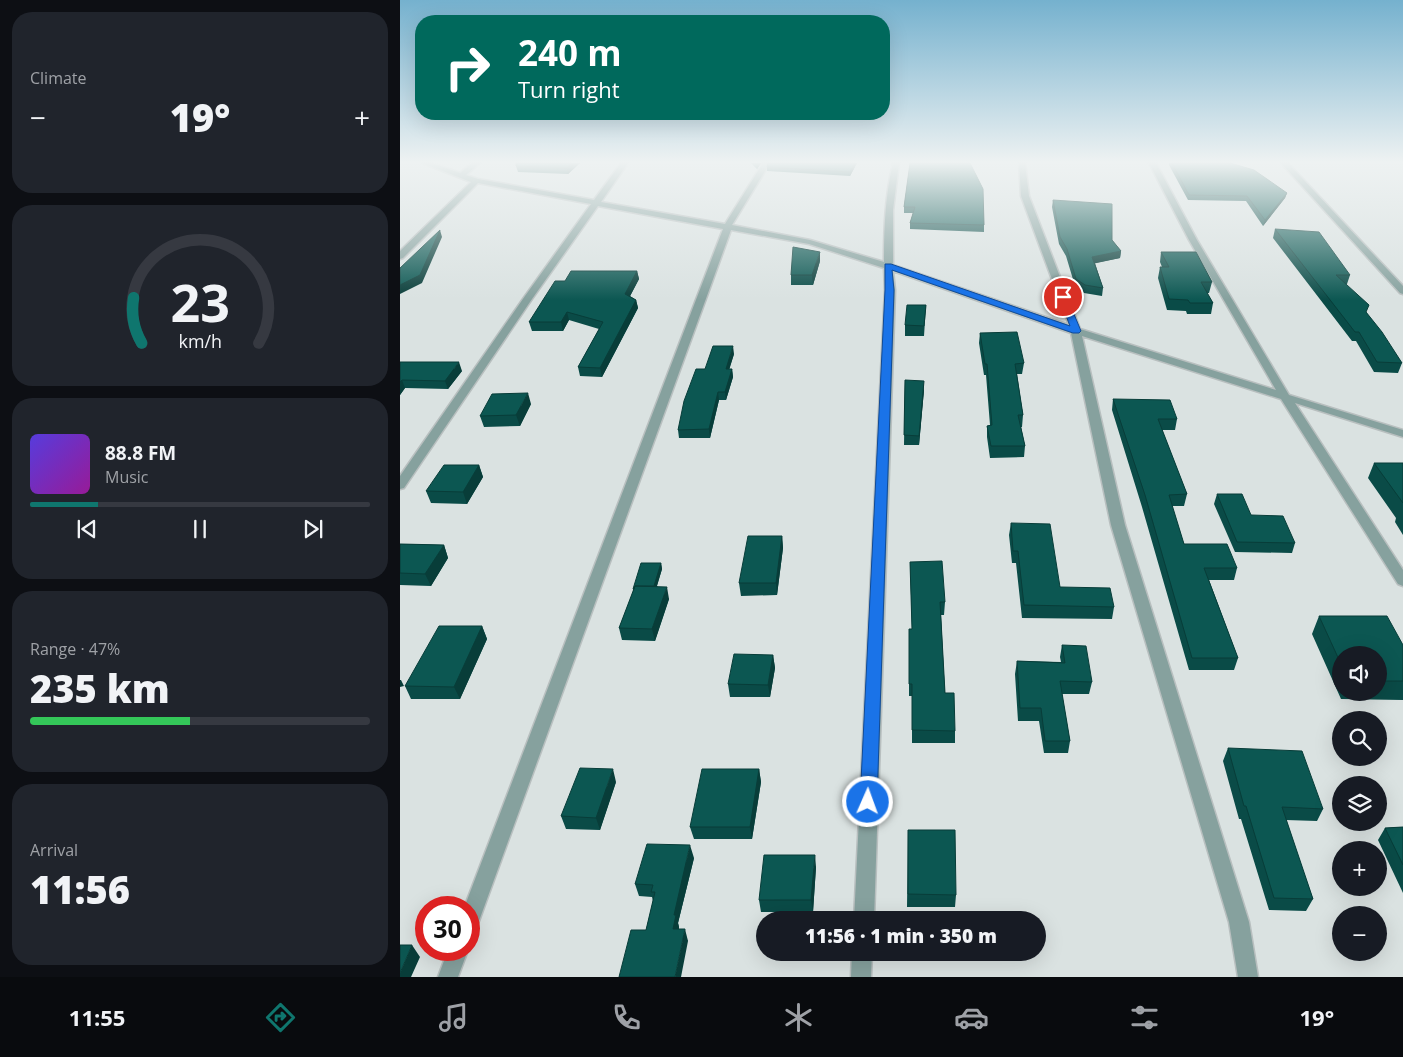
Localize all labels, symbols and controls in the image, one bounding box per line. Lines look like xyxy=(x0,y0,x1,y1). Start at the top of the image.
text: 240 m xyxy=(518,29,622,76)
icon: right xyxy=(435,35,500,100)
text: Climate xyxy=(30,67,87,89)
text: Turn right xyxy=(518,74,620,104)
text: 19° xyxy=(170,91,230,143)
text: − xyxy=(30,98,46,136)
text: + xyxy=(354,98,370,136)
text: 23 xyxy=(170,266,230,337)
pin xyxy=(1042,276,1084,318)
icon: arrive xyxy=(1049,283,1077,311)
text: km/h xyxy=(178,329,222,353)
text: 88.8 FM xyxy=(105,440,176,466)
text: Music xyxy=(105,466,149,488)
icon: previous xyxy=(73,515,101,543)
icon: pause xyxy=(186,515,214,543)
icon: next xyxy=(299,515,327,543)
text: Range · 47% xyxy=(30,638,120,660)
map controls xyxy=(1332,646,1387,961)
button: sound xyxy=(1332,646,1387,701)
text: 235 km xyxy=(30,662,170,714)
button: search xyxy=(1332,711,1387,766)
position arrow xyxy=(841,775,893,827)
button: layers xyxy=(1332,776,1387,831)
text: Arrival xyxy=(30,839,78,861)
button: + xyxy=(1332,841,1387,896)
text: 11:56 xyxy=(30,863,130,915)
speed limit sign: 30 xyxy=(415,896,480,961)
button: − xyxy=(1332,906,1387,961)
text: 11:56 · 1 min · 350 m xyxy=(805,923,997,949)
icon: directions xyxy=(263,1000,298,1035)
icon: music xyxy=(436,1000,471,1035)
icon: phone xyxy=(609,1000,644,1035)
icon: climate xyxy=(781,1000,816,1035)
icon: car xyxy=(954,1000,989,1035)
icon: filters xyxy=(1127,1000,1162,1035)
text: 11:55 xyxy=(69,1002,125,1032)
text: 19° xyxy=(1299,1002,1334,1032)

